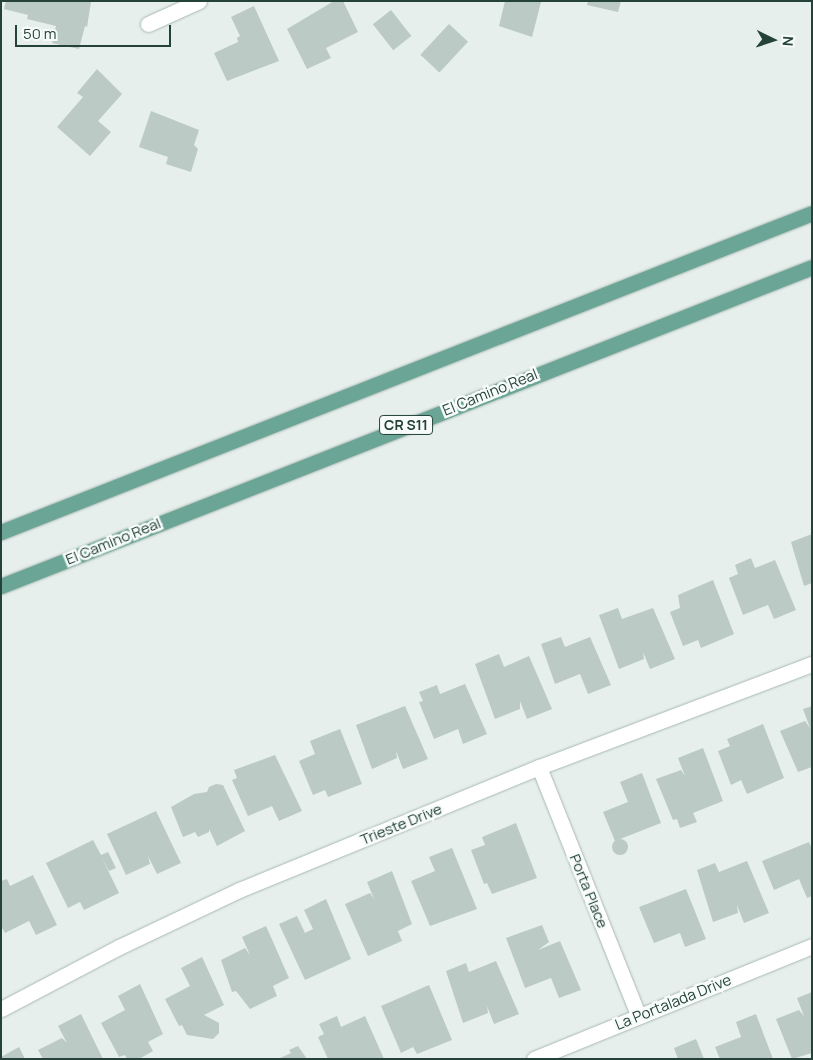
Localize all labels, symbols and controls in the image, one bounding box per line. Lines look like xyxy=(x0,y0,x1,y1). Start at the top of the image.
scale bar xyxy=(18,15,174,47)
north arrow xyxy=(748,15,798,65)
text: 50 m xyxy=(23,23,57,44)
text: N xyxy=(779,35,798,47)
street label: El Camino Real xyxy=(440,365,540,419)
road number: CR S11 xyxy=(378,414,434,436)
street label: El Camino Real xyxy=(63,514,163,568)
street label: Trieste Drive xyxy=(358,799,444,849)
street label: Porta Place xyxy=(566,851,612,931)
street label: La Portalada Drive xyxy=(612,970,734,1034)

